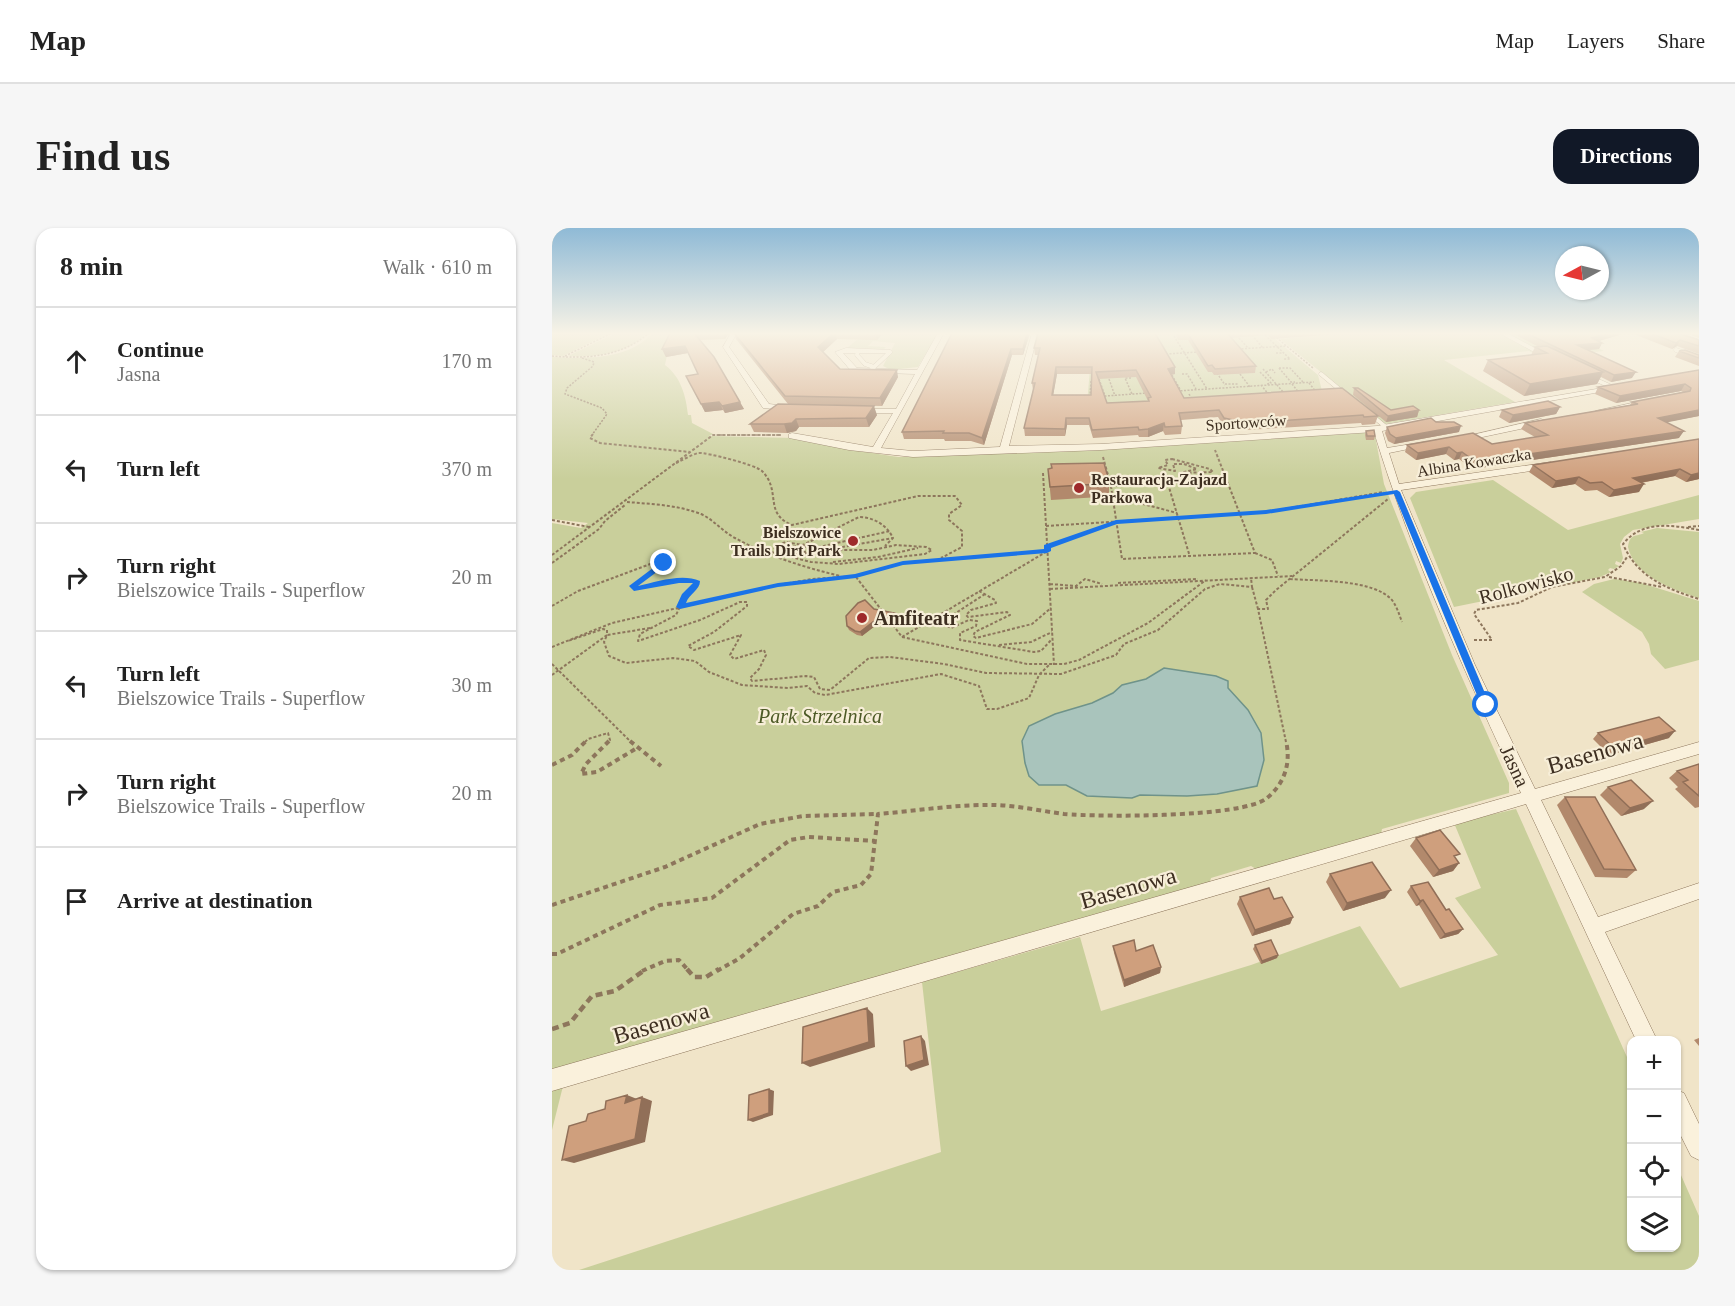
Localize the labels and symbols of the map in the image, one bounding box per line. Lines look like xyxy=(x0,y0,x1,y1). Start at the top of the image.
north arrow xyxy=(1555,246,1609,300)
street label: Sportowców xyxy=(1205,411,1287,435)
street label: Albina Kowaczka xyxy=(1416,445,1532,480)
place label: Restauracja-Zajazd Parkowa xyxy=(1091,471,1227,506)
marker: Restauracja-Zajazd Parkowa xyxy=(1072,481,1086,495)
place label: Bielszowice Trails Dirt Park xyxy=(731,524,841,559)
marker: Bielszowice Trails Dirt Park xyxy=(846,534,860,548)
route end xyxy=(650,549,676,575)
street label: Rolkowisko xyxy=(1476,562,1576,608)
place label: Amfiteatr xyxy=(874,607,959,629)
marker: Amfiteatr xyxy=(855,611,869,625)
route start xyxy=(1472,691,1498,717)
park label: Park Strzelnica xyxy=(757,705,882,727)
street label: Basenowa xyxy=(1544,727,1646,779)
street label: Jasna xyxy=(1496,742,1534,790)
street label: Basenowa xyxy=(1077,862,1179,914)
street label: Basenowa xyxy=(610,997,712,1049)

